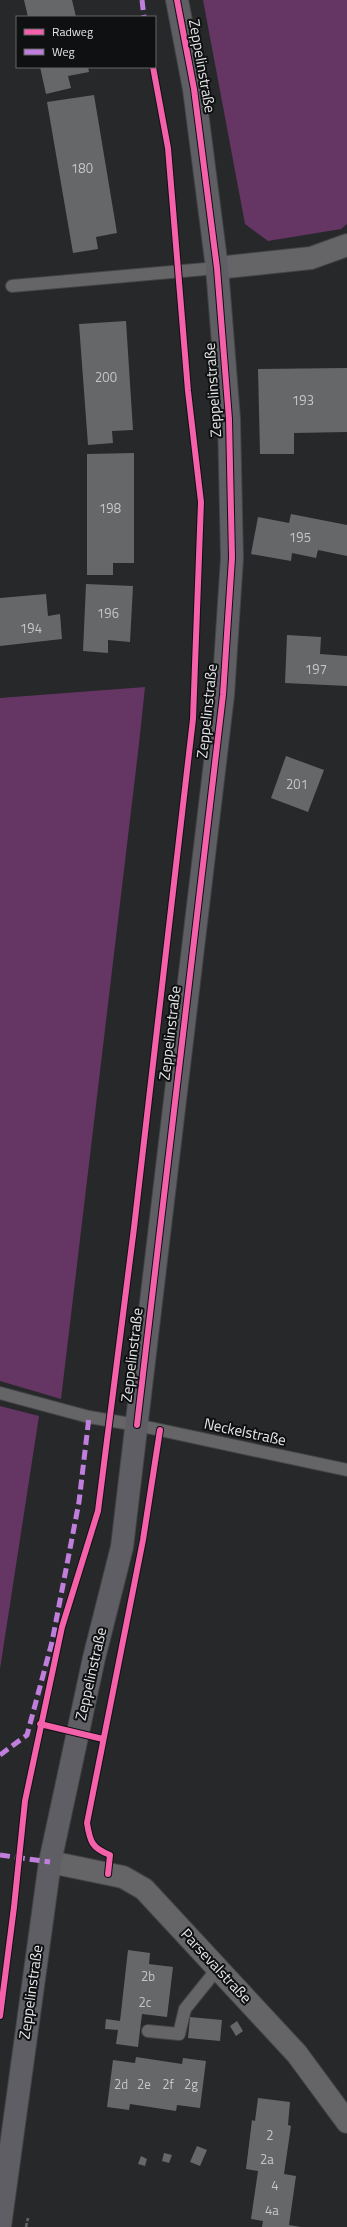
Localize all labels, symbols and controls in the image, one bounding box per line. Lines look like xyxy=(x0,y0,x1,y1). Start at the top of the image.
legend xyxy=(16,16,156,68)
street label: Zeppelinstraße xyxy=(183,17,222,115)
text: Radweg xyxy=(52,22,93,41)
text: Weg xyxy=(52,42,75,61)
house number: 180 xyxy=(71,158,93,178)
street label: Zeppelinstraße xyxy=(198,342,227,438)
house number: 200 xyxy=(95,367,117,387)
house number: 193 xyxy=(292,390,314,410)
house number: 198 xyxy=(99,498,121,518)
house number: 195 xyxy=(289,527,311,547)
house number: 196 xyxy=(97,603,119,623)
house number: 194 xyxy=(20,618,42,638)
house number: 197 xyxy=(305,659,327,679)
street label: Zeppelinstraße xyxy=(190,663,223,759)
house number: 201 xyxy=(286,774,308,794)
street label: Zeppelinstraße xyxy=(152,984,187,1081)
street label: Zeppelinstraße xyxy=(114,1306,149,1403)
street label: Neckelstraße xyxy=(202,1412,288,1451)
street label: Zeppelinstraße xyxy=(69,1625,112,1723)
street label: Parsevalstraße xyxy=(176,1923,257,2008)
street label: Zeppelinstraße xyxy=(13,1943,48,2040)
house number: 2b xyxy=(141,1966,155,1986)
house number: 2c xyxy=(139,1992,152,2012)
house number: 2d xyxy=(114,2074,128,2094)
house number: 2e xyxy=(137,2074,151,2094)
house number: 2f xyxy=(162,2074,174,2094)
house number: 2g xyxy=(184,2074,198,2094)
house number: 2 xyxy=(266,2125,274,2145)
house number: 2a xyxy=(260,2149,274,2169)
house number: 4 xyxy=(271,2175,279,2195)
house number: 4a xyxy=(265,2200,279,2220)

